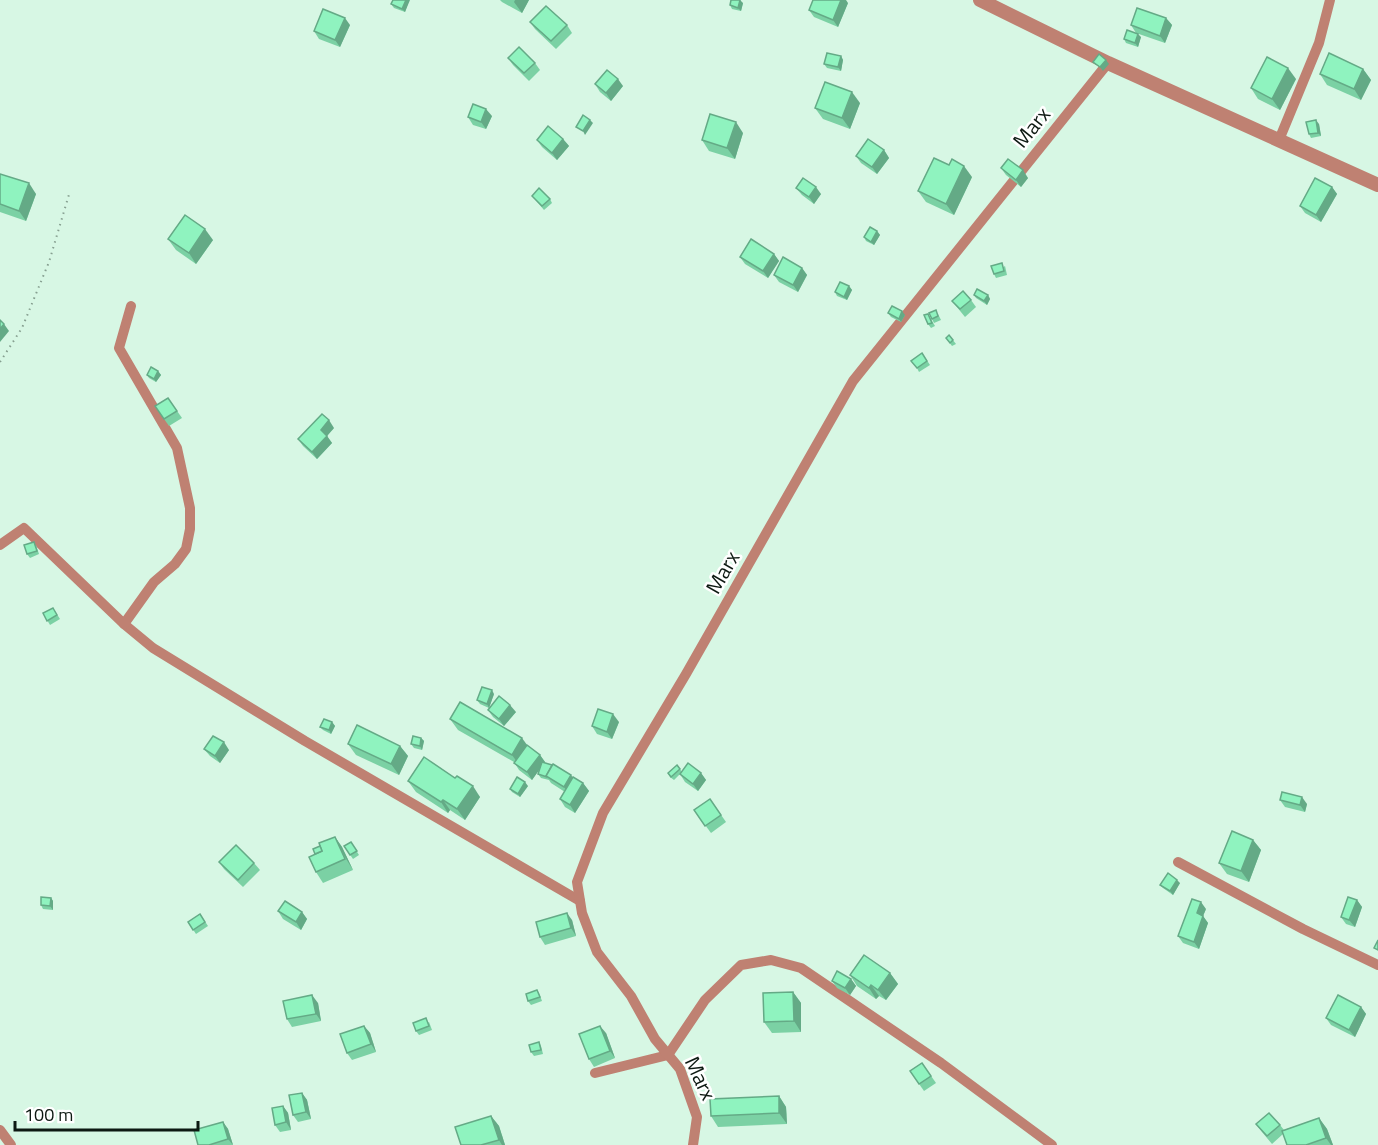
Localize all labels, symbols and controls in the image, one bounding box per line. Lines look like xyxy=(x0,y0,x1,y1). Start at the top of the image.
street label: Marx xyxy=(1004,99,1058,155)
street label: Marx xyxy=(697,544,747,599)
street label: Marx xyxy=(677,1051,725,1106)
scale bar xyxy=(15,1094,198,1132)
text: 100 m xyxy=(24,1101,73,1128)

